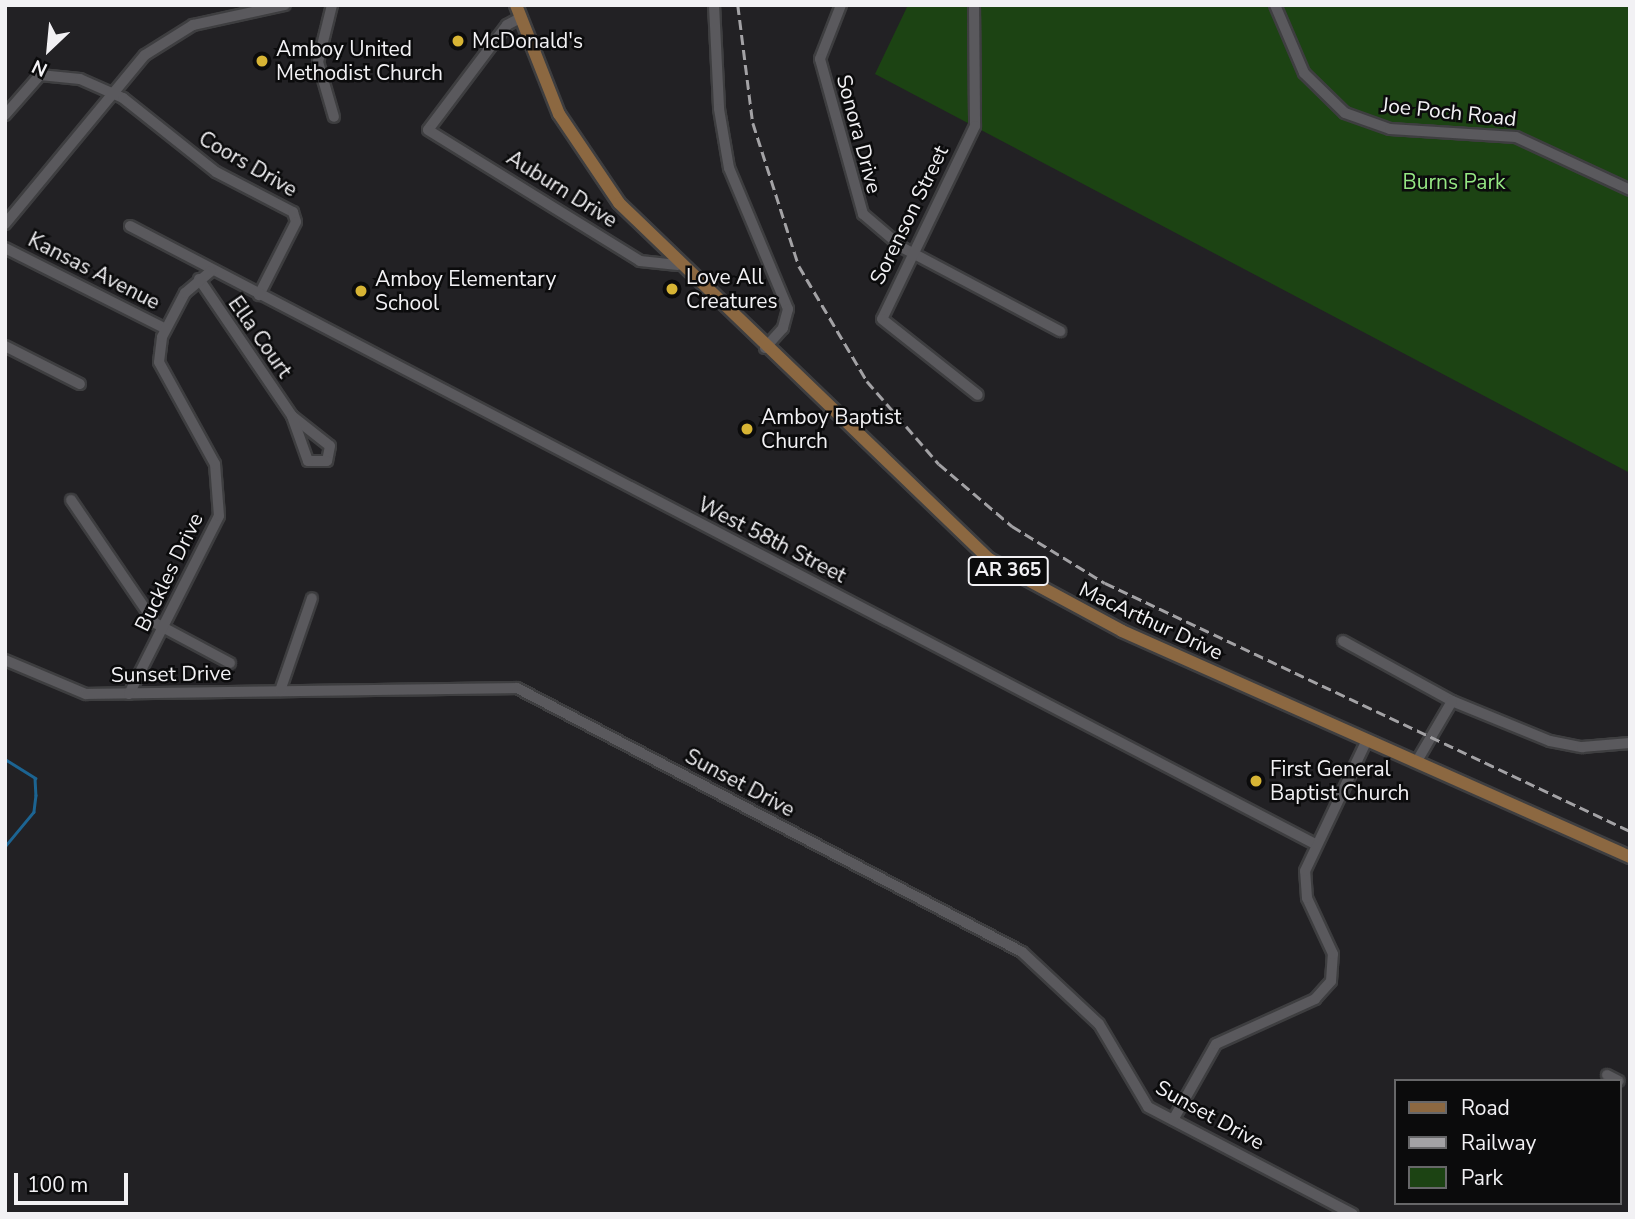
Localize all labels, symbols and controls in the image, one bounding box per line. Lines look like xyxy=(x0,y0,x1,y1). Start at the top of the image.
north arrow xyxy=(14,14,84,84)
place label: McDonald's xyxy=(472,28,583,54)
marker: McDonald's xyxy=(450,33,466,49)
place label: Amboy United Methodist Church xyxy=(276,36,443,86)
text: N xyxy=(28,53,52,83)
marker: Amboy United Methodist Church xyxy=(254,53,270,69)
street label: Sonora Drive xyxy=(831,72,887,196)
street label: Joe Poch Road xyxy=(1380,92,1518,132)
street label: Coors Drive xyxy=(194,126,302,202)
street label: Sorenson Street xyxy=(864,141,954,289)
street label: Auburn Drive xyxy=(502,145,622,233)
park label: Burns Park xyxy=(1403,169,1505,195)
street label: Kansas Avenue xyxy=(24,227,164,315)
place label: Love All Creatures xyxy=(686,264,778,314)
place label: Amboy Elementary School xyxy=(375,266,556,316)
marker: Love All Creatures xyxy=(664,281,680,297)
marker: Amboy Elementary School xyxy=(353,283,369,299)
street label: Ella Court xyxy=(223,291,297,383)
place label: Amboy Baptist Church xyxy=(761,404,901,454)
marker: Amboy Baptist Church xyxy=(739,421,755,437)
street label: West 58th Street xyxy=(694,492,850,588)
street label: Buckles Drive xyxy=(129,509,209,635)
road number: AR 365 xyxy=(968,556,1048,586)
street label: MacArthur Drive xyxy=(1075,577,1227,665)
street label: Sunset Drive xyxy=(111,660,231,688)
street label: Sunset Drive xyxy=(681,744,799,822)
place label: First General Baptist Church xyxy=(1270,756,1409,806)
marker: First General Baptist Church xyxy=(1248,773,1264,789)
street label: Sunset Drive xyxy=(1151,1075,1269,1155)
legend xyxy=(1394,1079,1621,1205)
text: Road xyxy=(1461,1094,1510,1122)
text: Railway xyxy=(1461,1129,1536,1157)
scale bar xyxy=(18,1160,131,1204)
text: Park xyxy=(1461,1164,1503,1192)
text: 100 m xyxy=(27,1171,88,1199)

